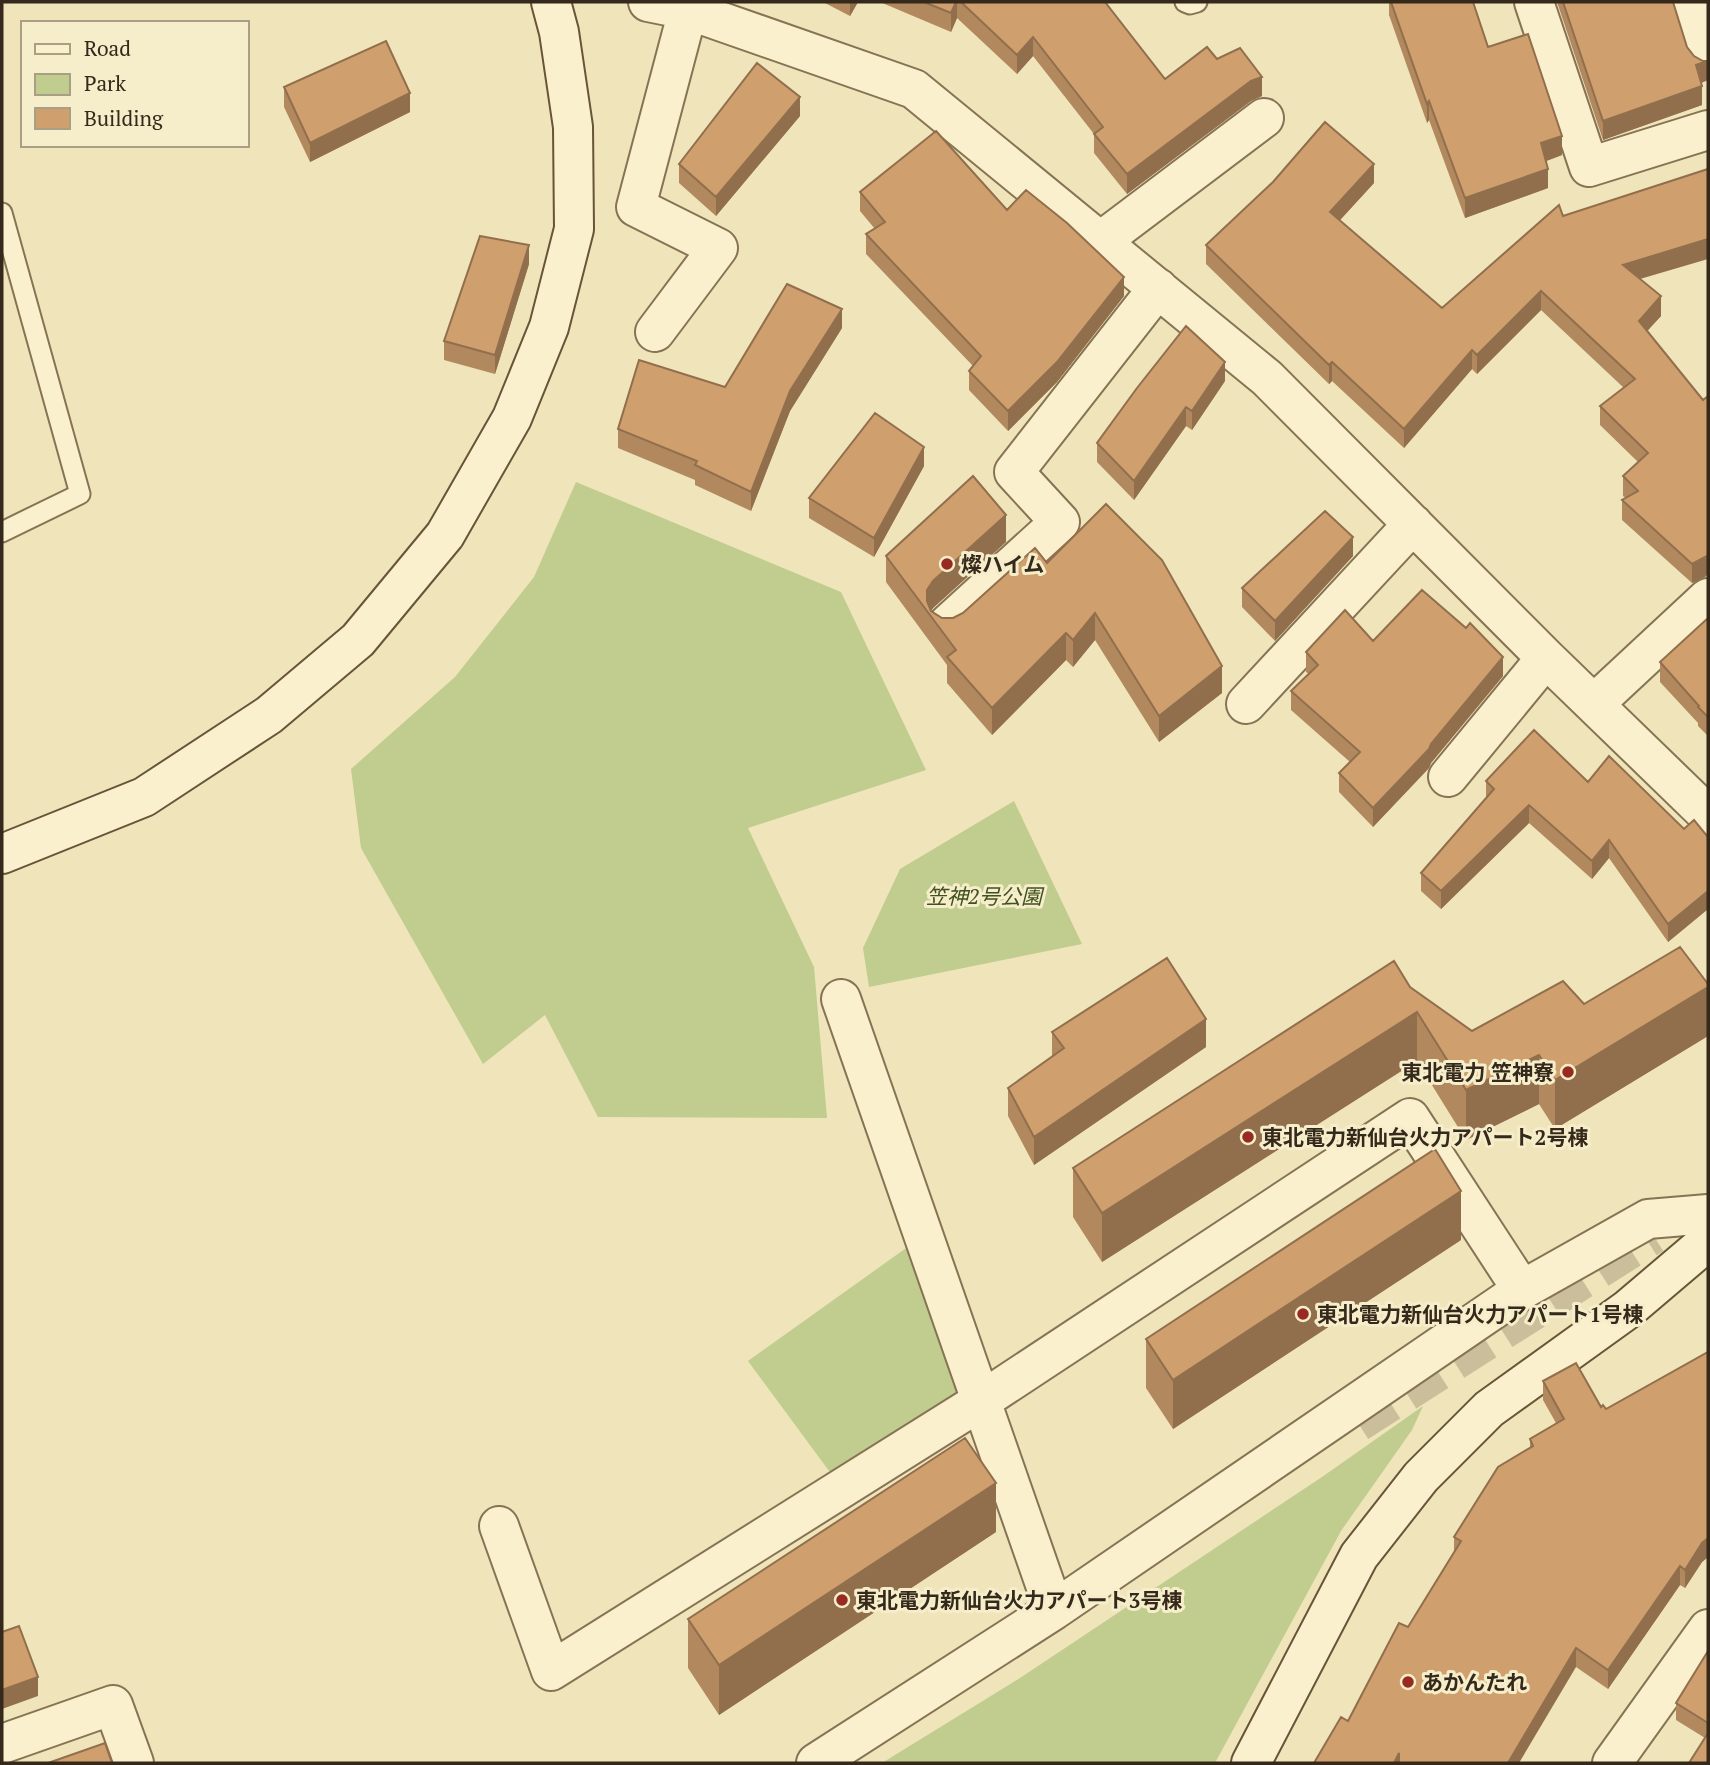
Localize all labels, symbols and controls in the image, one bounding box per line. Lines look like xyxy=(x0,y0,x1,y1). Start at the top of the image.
legend xyxy=(21,21,248,147)
text: Road xyxy=(84,34,131,62)
text: Park xyxy=(84,69,126,97)
text: Building xyxy=(84,104,164,132)
place label: 燦ハイム xyxy=(961,550,1044,578)
marker: 燦ハイム xyxy=(939,556,955,572)
park label: 笠神2号公園 xyxy=(926,882,1045,910)
place label: 東北電力 笠神寮 xyxy=(1401,1058,1554,1086)
marker: 東北電力 笠神寮 xyxy=(1560,1064,1576,1080)
place label: 東北電力新仙台火力アパート2号棟 xyxy=(1262,1123,1588,1151)
marker: 東北電力新仙台火力アパート2号棟 xyxy=(1240,1129,1256,1145)
place label: 東北電力新仙台火力アパート1号棟 xyxy=(1317,1300,1643,1328)
marker: 東北電力新仙台火力アパート1号棟 xyxy=(1295,1306,1311,1322)
place label: 東北電力新仙台火力アパート3号棟 xyxy=(856,1586,1182,1614)
marker: 東北電力新仙台火力アパート3号棟 xyxy=(834,1592,850,1608)
place label: あかんたれ xyxy=(1422,1668,1527,1696)
marker: あかんたれ xyxy=(1400,1674,1416,1690)

